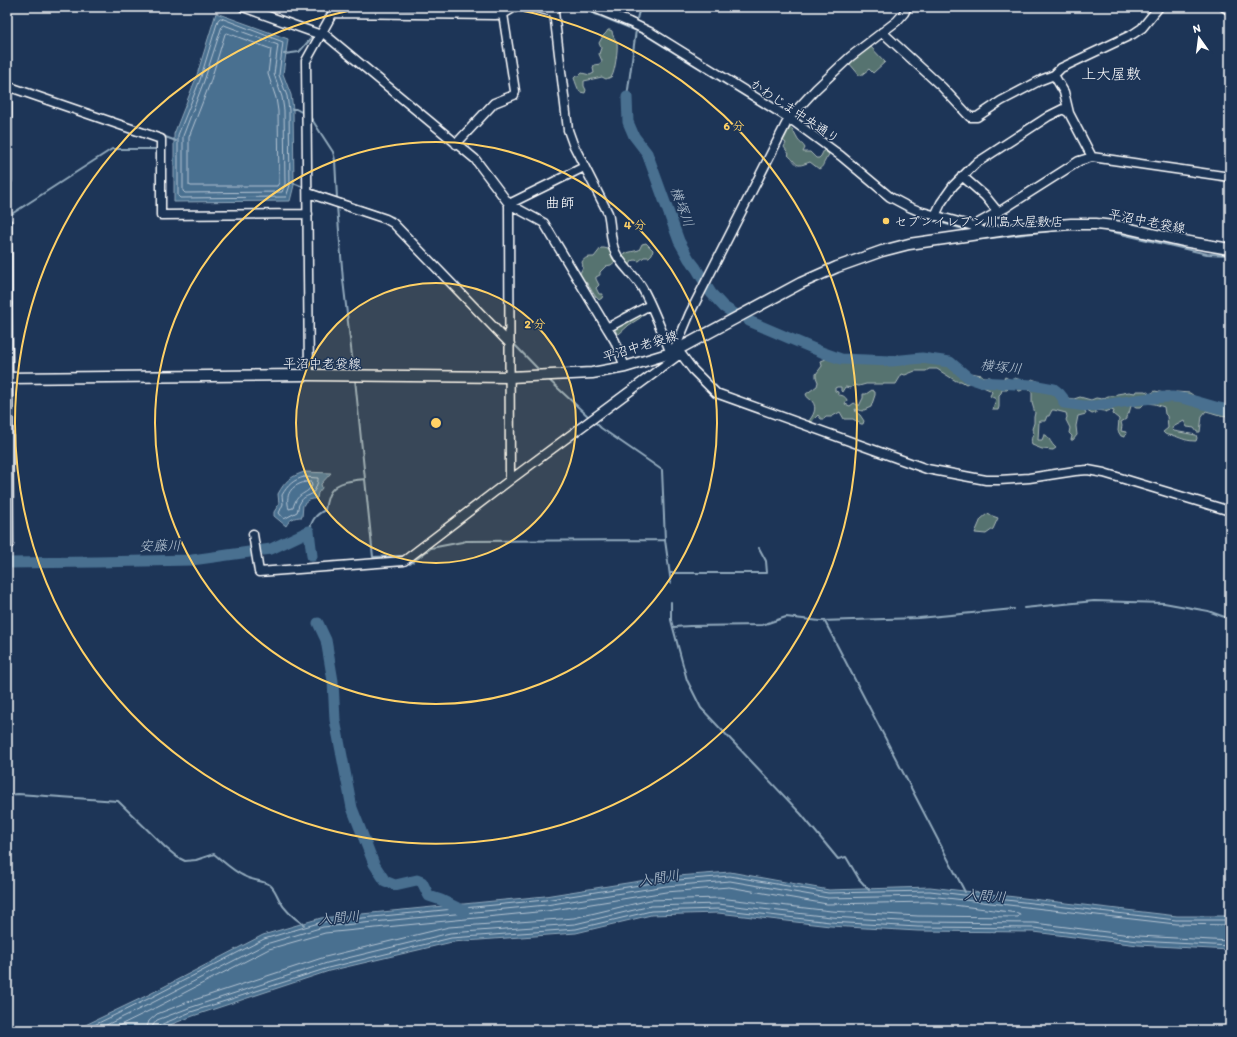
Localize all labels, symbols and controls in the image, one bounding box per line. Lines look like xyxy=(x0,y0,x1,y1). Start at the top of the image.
north arrow xyxy=(1179,18,1219,58)
text: N xyxy=(1192,22,1202,36)
district label: 上大屋敷 xyxy=(1081,65,1141,83)
street label: かわじま中央通り xyxy=(748,76,842,146)
text: 6 分 xyxy=(723,119,745,133)
water label: 横塚川 xyxy=(667,184,697,230)
district label: 曲師 xyxy=(545,194,575,212)
street label: 平沼中老袋線 xyxy=(1107,206,1188,236)
place label: セブンイレブン川島大屋敷店 xyxy=(894,214,1063,229)
marker: セブンイレブン川島大屋敷店 xyxy=(881,216,891,226)
text: 4 分 xyxy=(624,218,646,232)
text: 2 分 xyxy=(524,317,546,331)
street label: 平沼中老袋線 xyxy=(601,327,680,365)
street label: 平沼中老袋線 xyxy=(283,356,362,371)
water label: 横塚川 xyxy=(979,356,1023,378)
centre of rings xyxy=(429,416,443,430)
water label: 安藤川 xyxy=(139,537,181,555)
water label: 入間川 xyxy=(637,866,681,890)
water label: 入間川 xyxy=(963,886,1007,906)
water label: 入間川 xyxy=(317,908,361,928)

